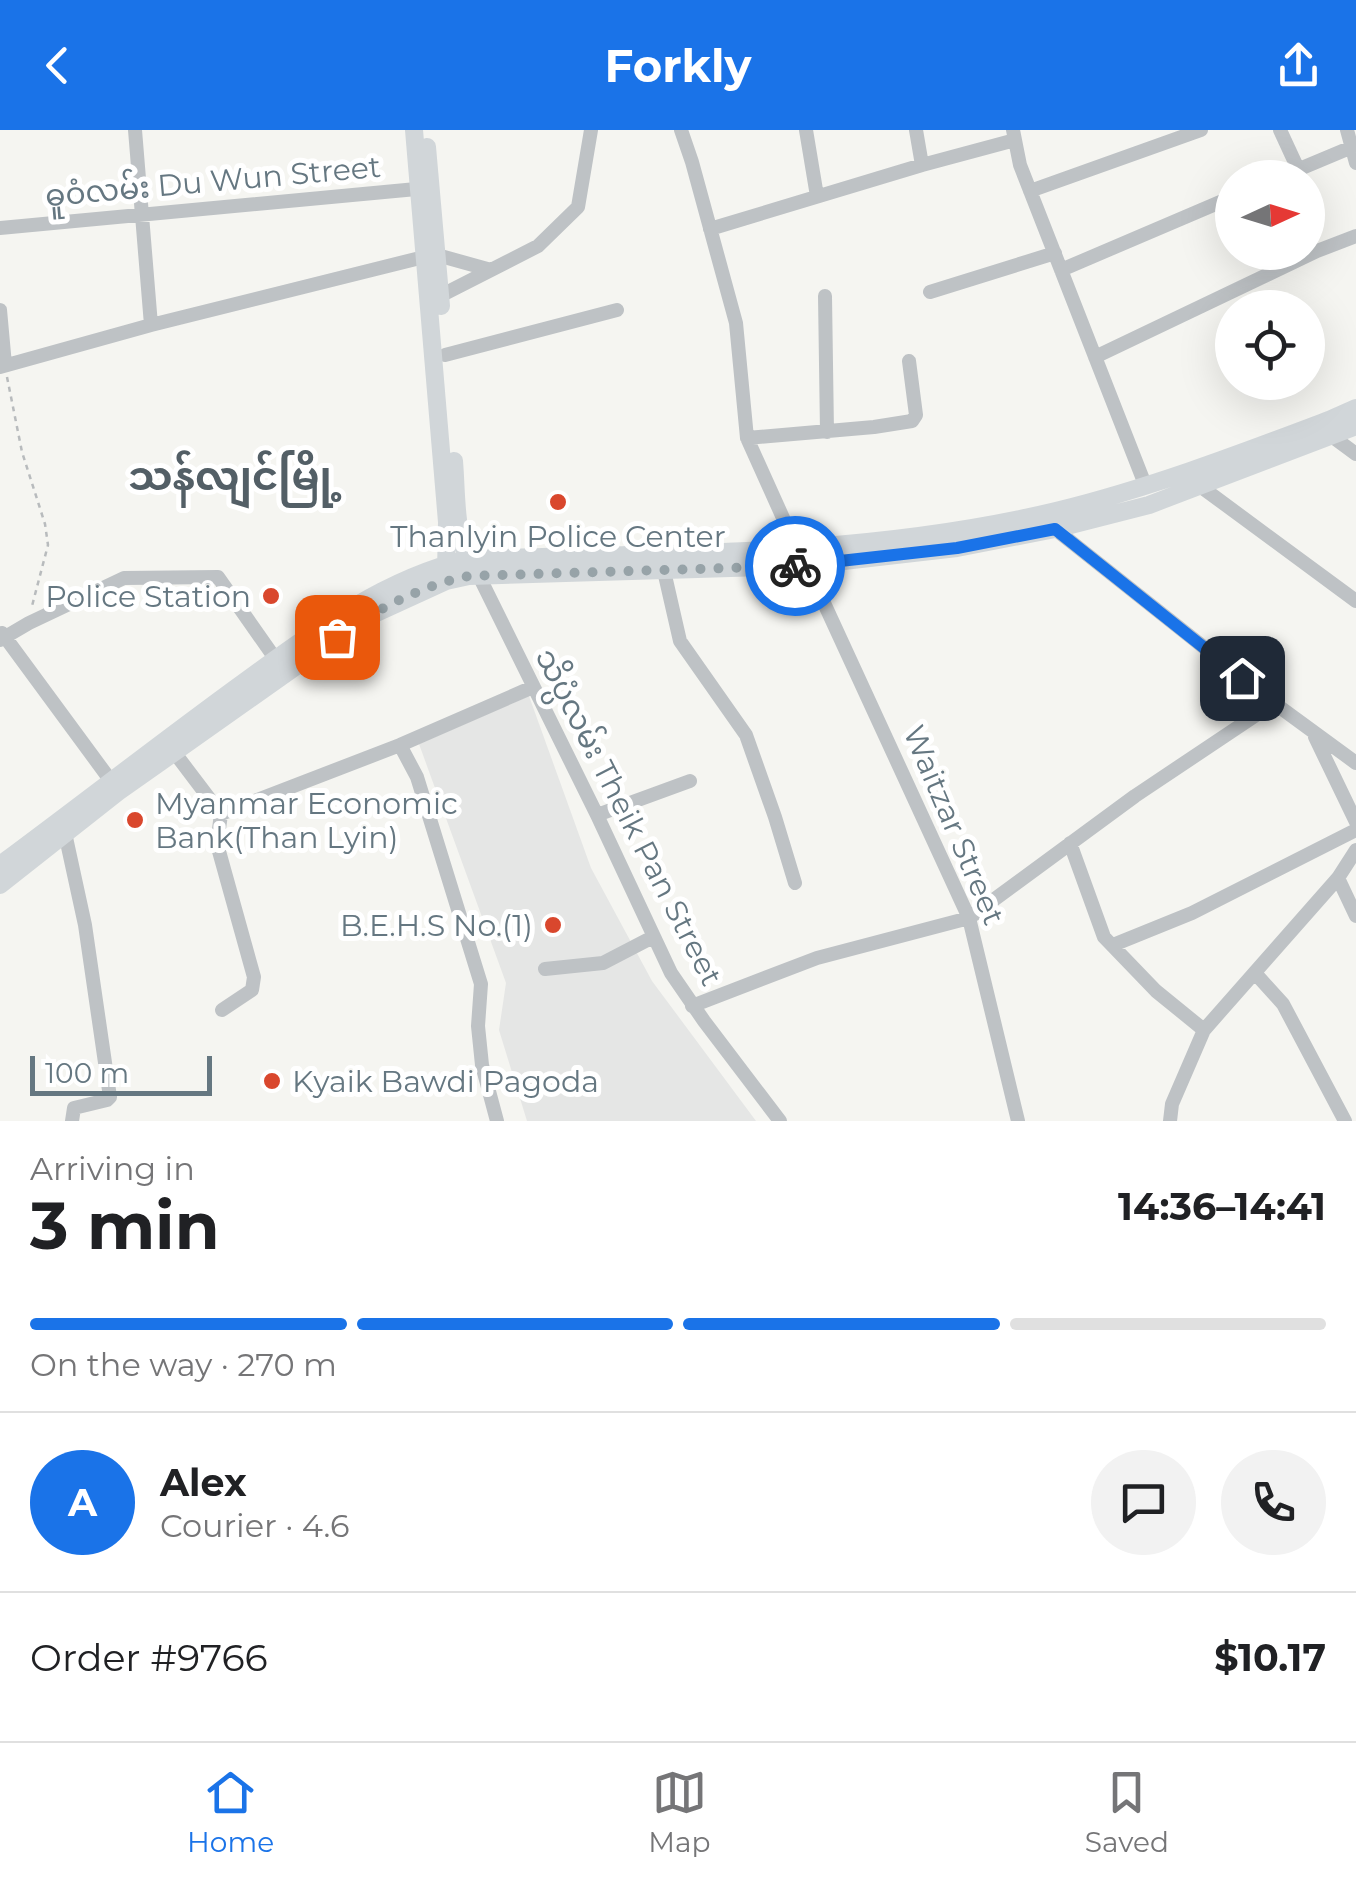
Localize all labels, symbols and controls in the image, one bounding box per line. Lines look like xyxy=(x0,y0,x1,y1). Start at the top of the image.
icon: back xyxy=(30,38,85,93)
text: Forkly xyxy=(605,38,751,93)
icon: share xyxy=(1271,38,1326,93)
street label: ဓူဝံလမ်း Du Wun Street xyxy=(43,145,383,221)
north arrow xyxy=(1215,160,1325,270)
map controls xyxy=(1215,160,1325,400)
button: locate xyxy=(1215,290,1325,400)
district label: သန်လျင်မြို့ xyxy=(128,450,342,509)
marker: Thanlyin Police Center xyxy=(547,491,569,513)
courier xyxy=(745,516,845,616)
place label: Thanlyin Police Center xyxy=(390,518,726,555)
icon: bike xyxy=(768,539,823,594)
place label: Police Station xyxy=(45,578,251,615)
marker: Police Station xyxy=(260,585,282,607)
pin xyxy=(295,595,380,680)
icon: bag xyxy=(310,610,365,665)
pin xyxy=(1200,636,1285,721)
street label: သိပ္ပံလမ်း Theik Pan Street xyxy=(521,641,733,995)
icon: home xyxy=(1215,651,1270,706)
street label: Waitzar Street xyxy=(895,720,1013,930)
place label: Myanmar Economic Bank(Than Lyin) xyxy=(155,785,458,856)
marker: Myanmar Economic Bank(Than Lyin) xyxy=(124,809,146,831)
place label: B.E.H.S No.(1) xyxy=(340,907,533,944)
marker: B.E.H.S No.(1) xyxy=(542,914,564,936)
scale bar xyxy=(30,1051,212,1096)
text: 100 m xyxy=(45,1056,129,1090)
place label: Kyaik Bawdi Pagoda xyxy=(292,1063,599,1100)
marker: Kyaik Bawdi Pagoda xyxy=(261,1070,283,1092)
text: Arriving in xyxy=(30,1149,195,1188)
text: 14:36–14:41 xyxy=(1118,1183,1326,1230)
text: 3 min xyxy=(30,1186,220,1265)
text: On the way · 270 m xyxy=(30,1345,337,1384)
button: chat xyxy=(1091,1450,1196,1555)
button: phone xyxy=(1221,1450,1326,1555)
text: Alex xyxy=(160,1459,247,1506)
text: A xyxy=(68,1479,97,1526)
text: Courier · 4.6 xyxy=(160,1506,349,1545)
text: Order #9766 xyxy=(30,1634,268,1681)
text: $10.17 xyxy=(1214,1634,1326,1681)
tab: Home xyxy=(187,1765,274,1859)
tab: Map xyxy=(648,1765,711,1859)
tab: Saved xyxy=(1085,1765,1169,1859)

